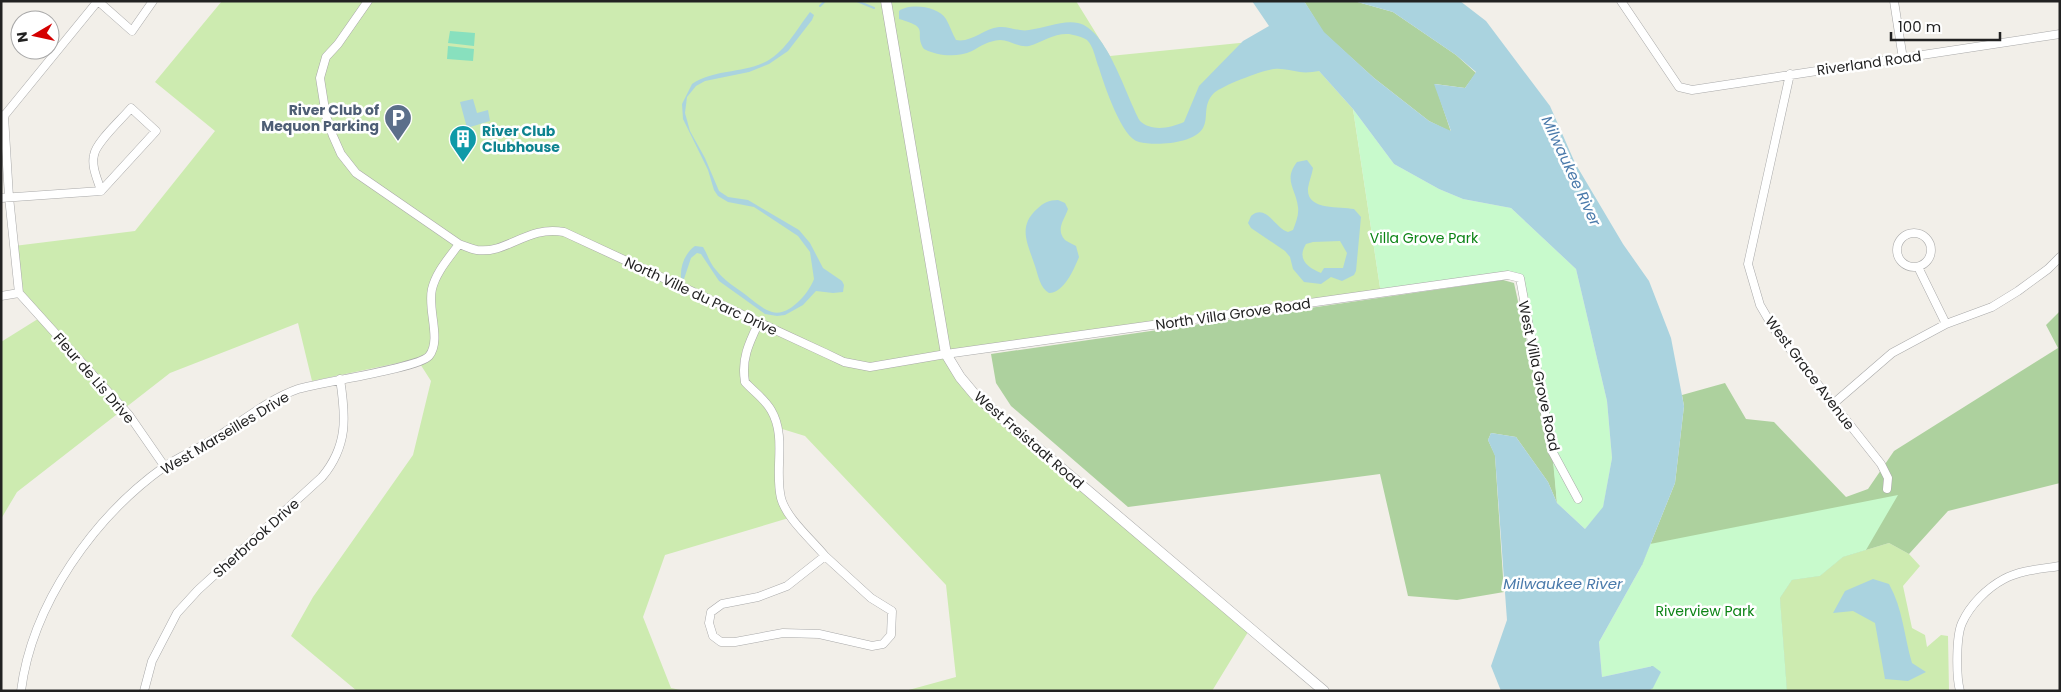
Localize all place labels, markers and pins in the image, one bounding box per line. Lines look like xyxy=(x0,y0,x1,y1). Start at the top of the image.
place label: River Club of Mequon Parking xyxy=(261,100,379,136)
parking icon: River Club of Mequon Parking xyxy=(383,103,413,142)
place label: River Club Clubhouse xyxy=(482,121,560,157)
building icon: River Club Clubhouse xyxy=(448,124,478,163)

